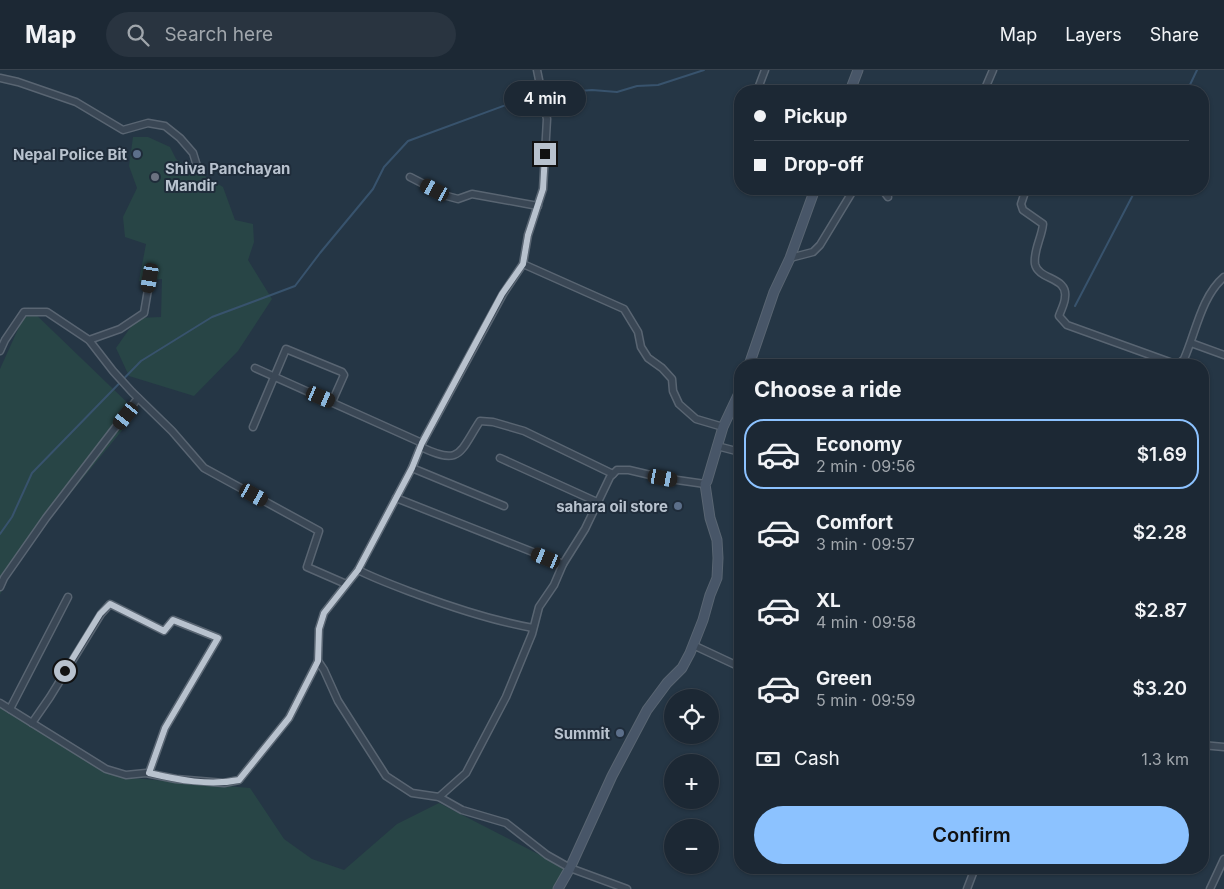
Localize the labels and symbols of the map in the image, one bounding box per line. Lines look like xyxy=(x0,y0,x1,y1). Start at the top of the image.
callout: 4 min xyxy=(504,82,586,116)
route end xyxy=(534,143,556,165)
place label: Nepal Police Bit xyxy=(13,145,127,164)
marker: Nepal Police Bit xyxy=(131,148,143,160)
place label: Shiva Panchayan Mandir xyxy=(165,159,290,195)
marker: Shiva Panchayan Mandir xyxy=(149,171,161,183)
car xyxy=(418,176,451,204)
car xyxy=(140,262,159,294)
car xyxy=(304,384,337,410)
car xyxy=(110,400,141,432)
car xyxy=(646,468,679,488)
car xyxy=(237,481,270,509)
place label: sahara oil store xyxy=(556,497,668,516)
marker: sahara oil store xyxy=(672,500,684,512)
car xyxy=(529,545,562,571)
route start xyxy=(54,660,76,682)
place label: Summit xyxy=(554,724,610,743)
marker: Summit xyxy=(614,727,626,739)

